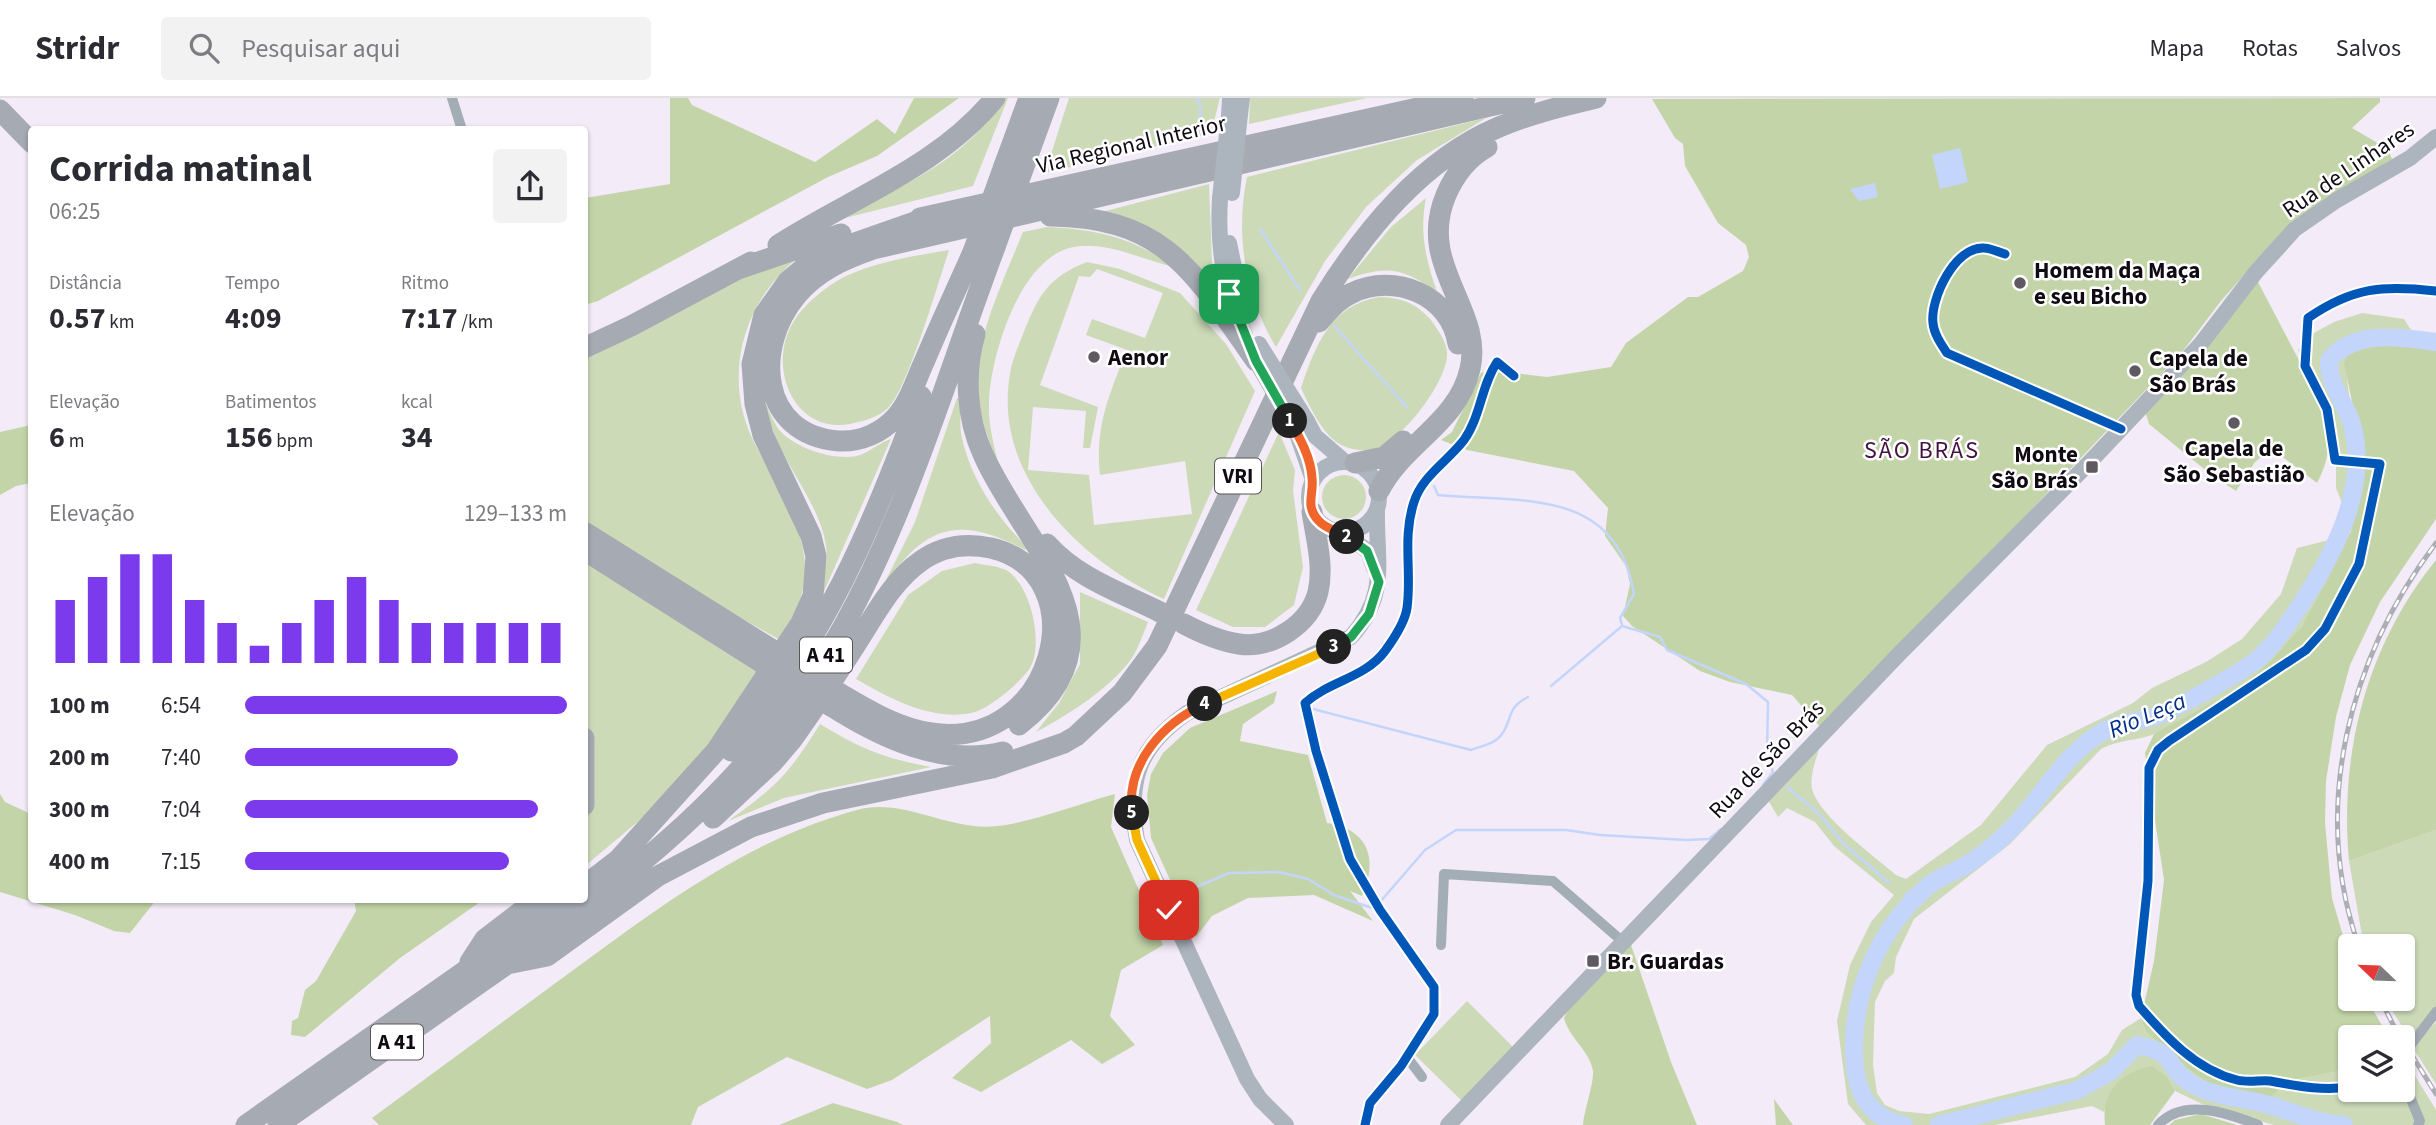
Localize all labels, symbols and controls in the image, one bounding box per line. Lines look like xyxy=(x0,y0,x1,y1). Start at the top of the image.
search box xyxy=(161,17,651,80)
text: Stridr xyxy=(35,25,119,72)
icon: search xyxy=(185,29,223,67)
text: Pesquisar aqui xyxy=(241,30,401,67)
text: Mapa xyxy=(2149,31,2204,66)
text: Rotas xyxy=(2242,31,2298,66)
text: Salvos xyxy=(2336,31,2401,66)
street label: Via Regional Interior xyxy=(1033,106,1230,182)
street label: Rua de Linhares xyxy=(2276,113,2421,226)
text: Corrida matinal xyxy=(49,142,312,196)
button: share xyxy=(493,149,567,223)
text: 06:25 xyxy=(49,195,100,228)
place label: Homem da Maça e seu Bicho xyxy=(2034,254,2200,313)
pin xyxy=(1199,264,1259,324)
text: Distância xyxy=(49,270,122,297)
text: Tempo xyxy=(225,270,280,297)
text: Ritmo xyxy=(401,270,449,297)
icon: arrive xyxy=(1210,275,1248,313)
marker: Homem da Maça e seu Bicho xyxy=(2012,275,2028,291)
text: 0.57 xyxy=(49,297,106,340)
text: 4:09 xyxy=(225,297,282,340)
text: 7:17 xyxy=(401,297,458,340)
text: km xyxy=(106,309,135,336)
text: /km xyxy=(458,309,493,336)
place label: Aenor xyxy=(1107,341,1169,374)
place label: Capela de São Brás xyxy=(2149,342,2248,401)
marker: Aenor xyxy=(1086,349,1102,365)
marker: Capela de São Brás xyxy=(2127,363,2143,379)
text: Elevação xyxy=(49,389,120,416)
text: Batimentos xyxy=(225,389,317,416)
text: kcal xyxy=(401,389,433,416)
pin: 1 xyxy=(1272,404,1308,438)
text: 1 xyxy=(1284,407,1295,434)
marker: Capela de São Sebastião xyxy=(2226,415,2242,431)
text: 6 xyxy=(49,416,65,459)
text: 156 xyxy=(225,416,273,459)
text: 34 xyxy=(401,416,433,459)
text: m xyxy=(65,428,84,455)
text: bpm xyxy=(273,428,313,455)
place label: Capela de São Sebastião xyxy=(2163,432,2305,491)
district label: SÃO BRÁS xyxy=(1864,433,1980,468)
place label: Monte São Brás xyxy=(1991,438,2078,497)
road number: VRI xyxy=(1215,458,1261,494)
marker: Monte São Brás xyxy=(2084,459,2100,475)
text: Elevação xyxy=(49,497,135,530)
text: 129–133 m xyxy=(464,497,567,530)
pin: 2 xyxy=(1330,520,1364,555)
text: 2 xyxy=(1341,523,1352,550)
pin: 3 xyxy=(1316,630,1352,664)
text: 3 xyxy=(1328,633,1339,660)
road number: A 41 xyxy=(800,638,852,672)
water label: Rio Leça xyxy=(2103,683,2192,747)
pin: 4 xyxy=(1188,686,1222,722)
text: 100 m xyxy=(49,689,110,722)
text: 6:54 xyxy=(161,689,201,722)
text: 4 xyxy=(1199,690,1210,717)
street label: Rua de São Brás xyxy=(1701,693,1832,826)
text: 200 m xyxy=(49,741,110,774)
text: 7:40 xyxy=(161,741,201,774)
text: 300 m xyxy=(49,793,110,826)
text: 7:04 xyxy=(161,793,201,826)
pin: 5 xyxy=(1114,796,1150,830)
text: 5 xyxy=(1126,799,1137,826)
text: 400 m xyxy=(49,845,110,878)
text: 7:15 xyxy=(161,845,201,878)
pin xyxy=(1139,880,1199,940)
icon: check xyxy=(1150,891,1188,929)
north arrow xyxy=(2338,934,2415,1012)
map controls xyxy=(2338,934,2415,1102)
place label: Br. Guardas xyxy=(1607,945,1724,978)
marker: Br. Guardas xyxy=(1585,953,1601,969)
road number: A 41 xyxy=(371,1024,423,1060)
button: layers xyxy=(2338,1025,2415,1102)

